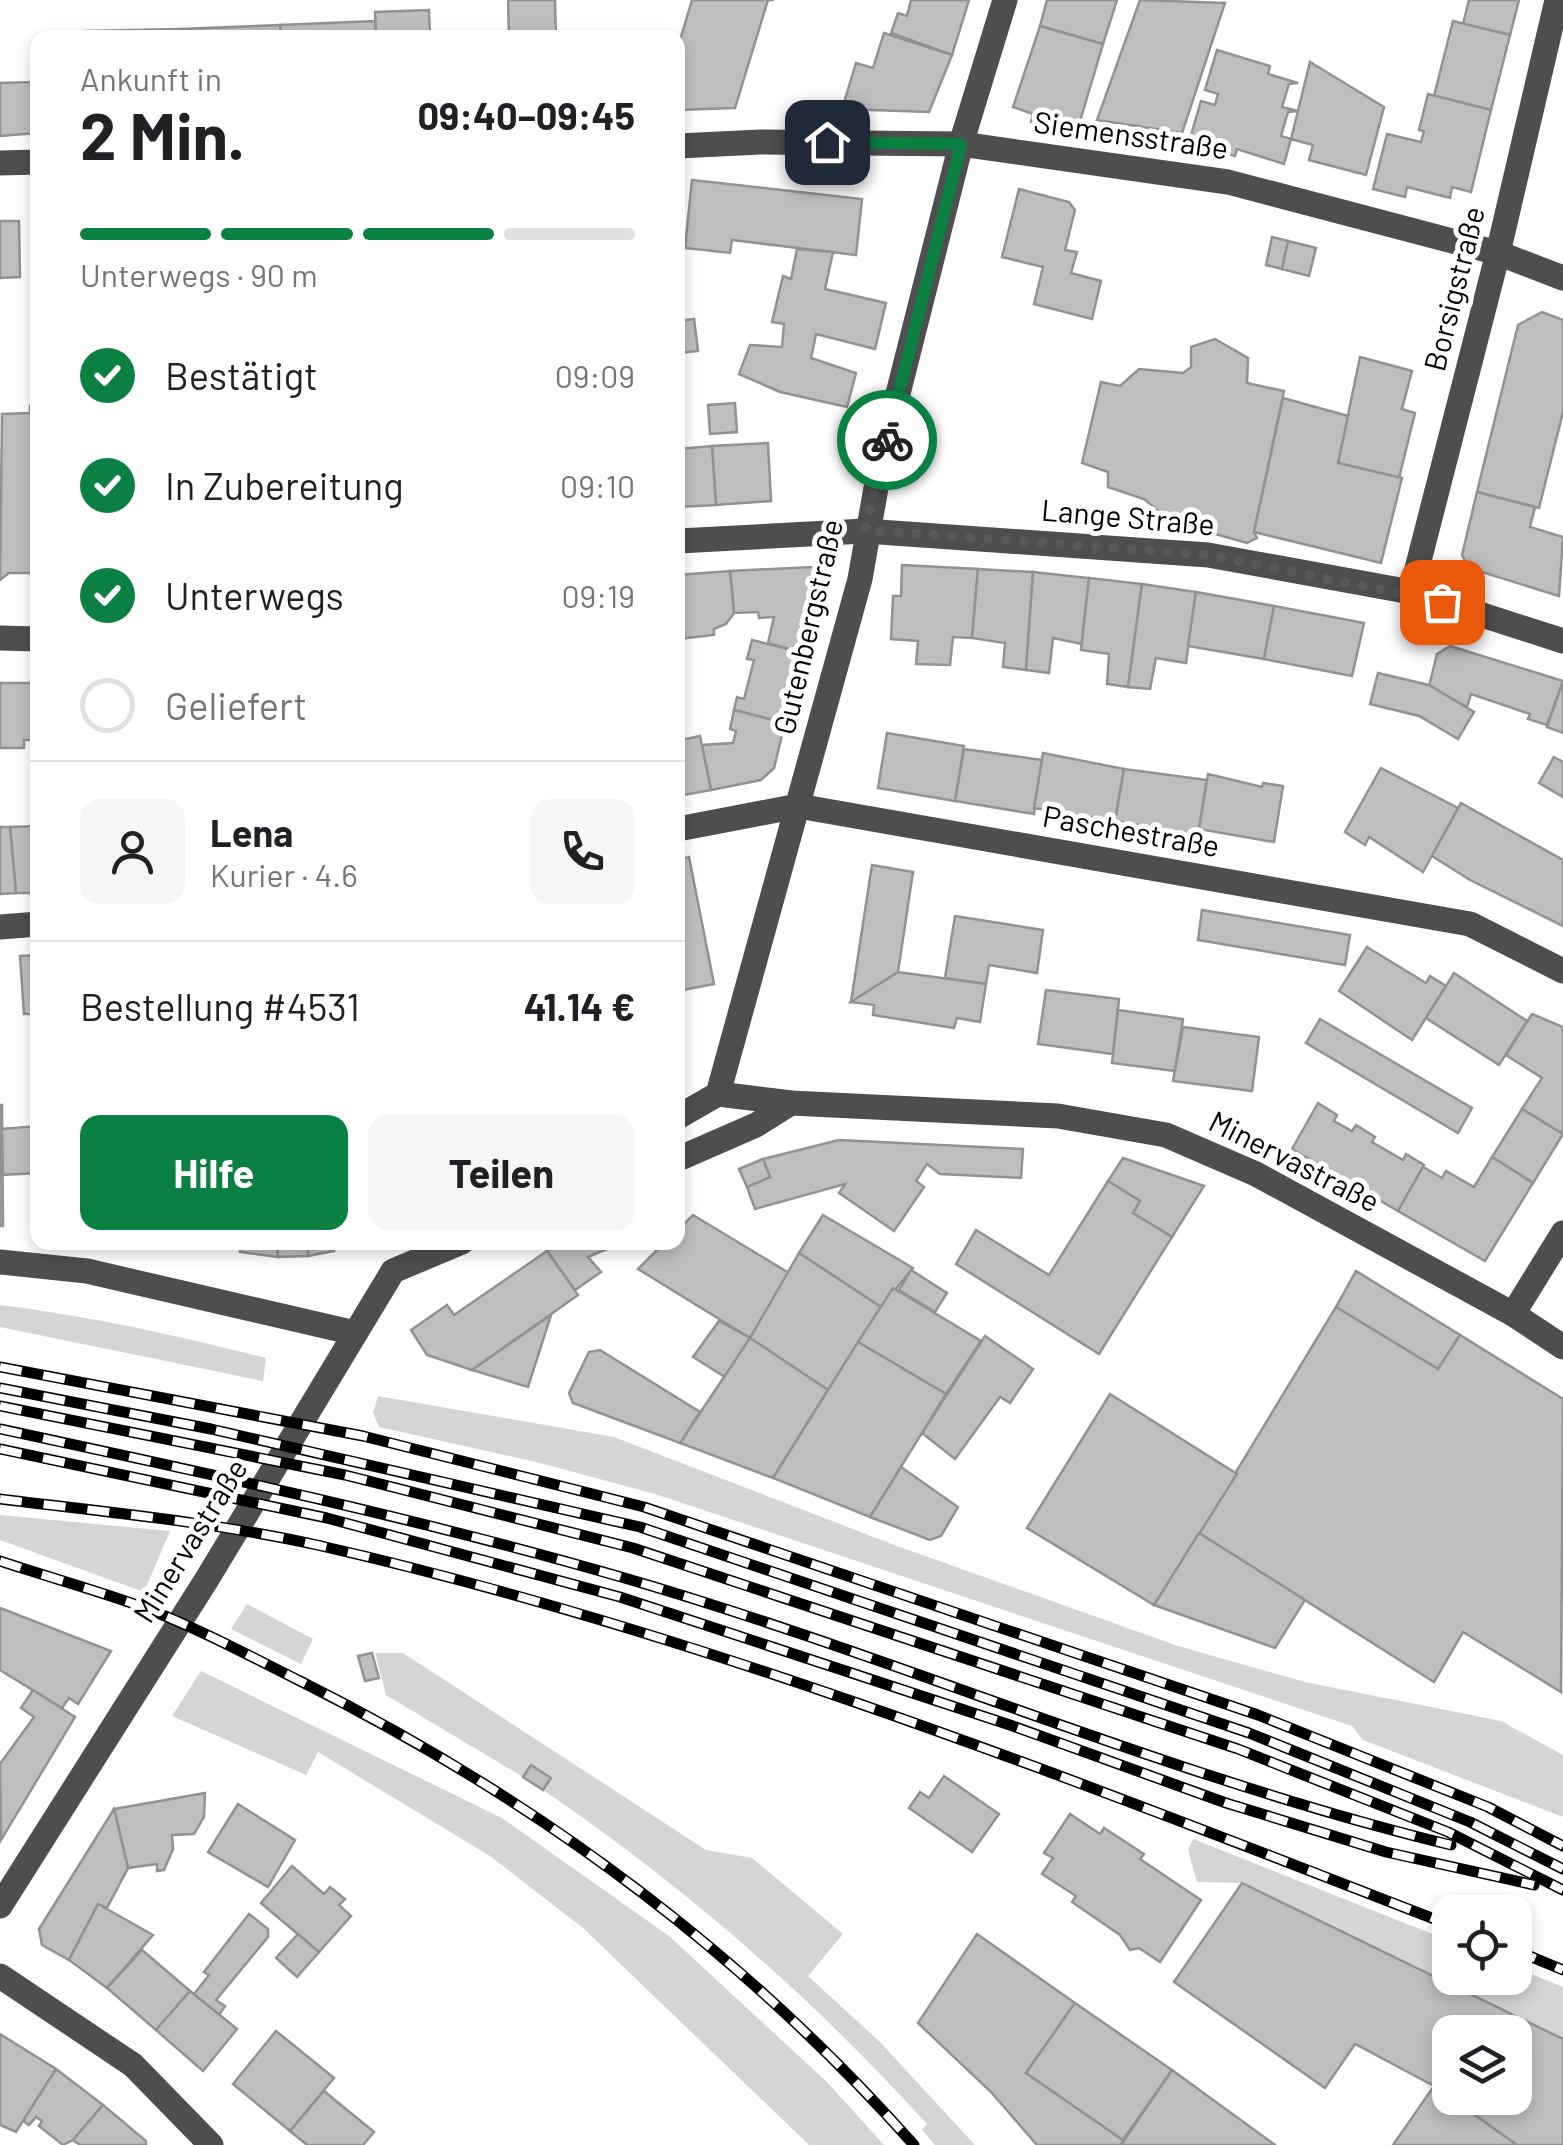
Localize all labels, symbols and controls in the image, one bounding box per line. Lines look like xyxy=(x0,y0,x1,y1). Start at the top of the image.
text: Ankunft in xyxy=(80,59,222,97)
text: 09:40–09:45 xyxy=(417,92,635,138)
text: 2 Min. xyxy=(80,95,245,173)
pin xyxy=(785,100,870,185)
street label: Siemensstraße xyxy=(1032,103,1231,165)
icon: home xyxy=(800,115,855,170)
street label: Borsigstraße xyxy=(1415,203,1491,374)
text: Unterwegs · 90 m xyxy=(80,255,318,293)
icon: check xyxy=(80,348,135,403)
text: Bestätigt xyxy=(165,352,318,398)
text: 09:09 xyxy=(555,356,635,394)
courier xyxy=(837,390,937,490)
icon: bike xyxy=(860,413,915,468)
icon: check xyxy=(80,458,135,513)
text: In Zubereitung xyxy=(165,462,404,508)
text: 09:10 xyxy=(560,466,635,504)
street label: Lange Straße xyxy=(1040,490,1216,542)
street label: Gutenbergstraße xyxy=(765,515,849,738)
pin xyxy=(1400,560,1485,645)
icon: check xyxy=(80,568,135,623)
text: Unterwegs xyxy=(165,572,344,618)
icon: bag xyxy=(1415,575,1470,630)
text: 09:19 xyxy=(562,576,635,614)
text: Geliefert xyxy=(165,682,307,728)
street label: Paschestraße xyxy=(1040,797,1223,863)
button: person xyxy=(80,799,185,904)
button: phone xyxy=(530,799,635,904)
text: Lena xyxy=(210,809,293,855)
text: Kurier · 4.6 xyxy=(210,855,358,893)
text: Bestellung #4531 xyxy=(80,983,360,1029)
text: 41.14 € xyxy=(524,983,635,1029)
street label: Minervastraße xyxy=(1204,1102,1386,1219)
button: Hilfe xyxy=(80,1115,348,1230)
button: Teilen xyxy=(368,1115,635,1230)
street label: Minervastraße xyxy=(125,1451,254,1628)
map controls xyxy=(1432,1895,1532,2115)
button: locate xyxy=(1432,1895,1532,1995)
button: layers xyxy=(1432,2015,1532,2115)

